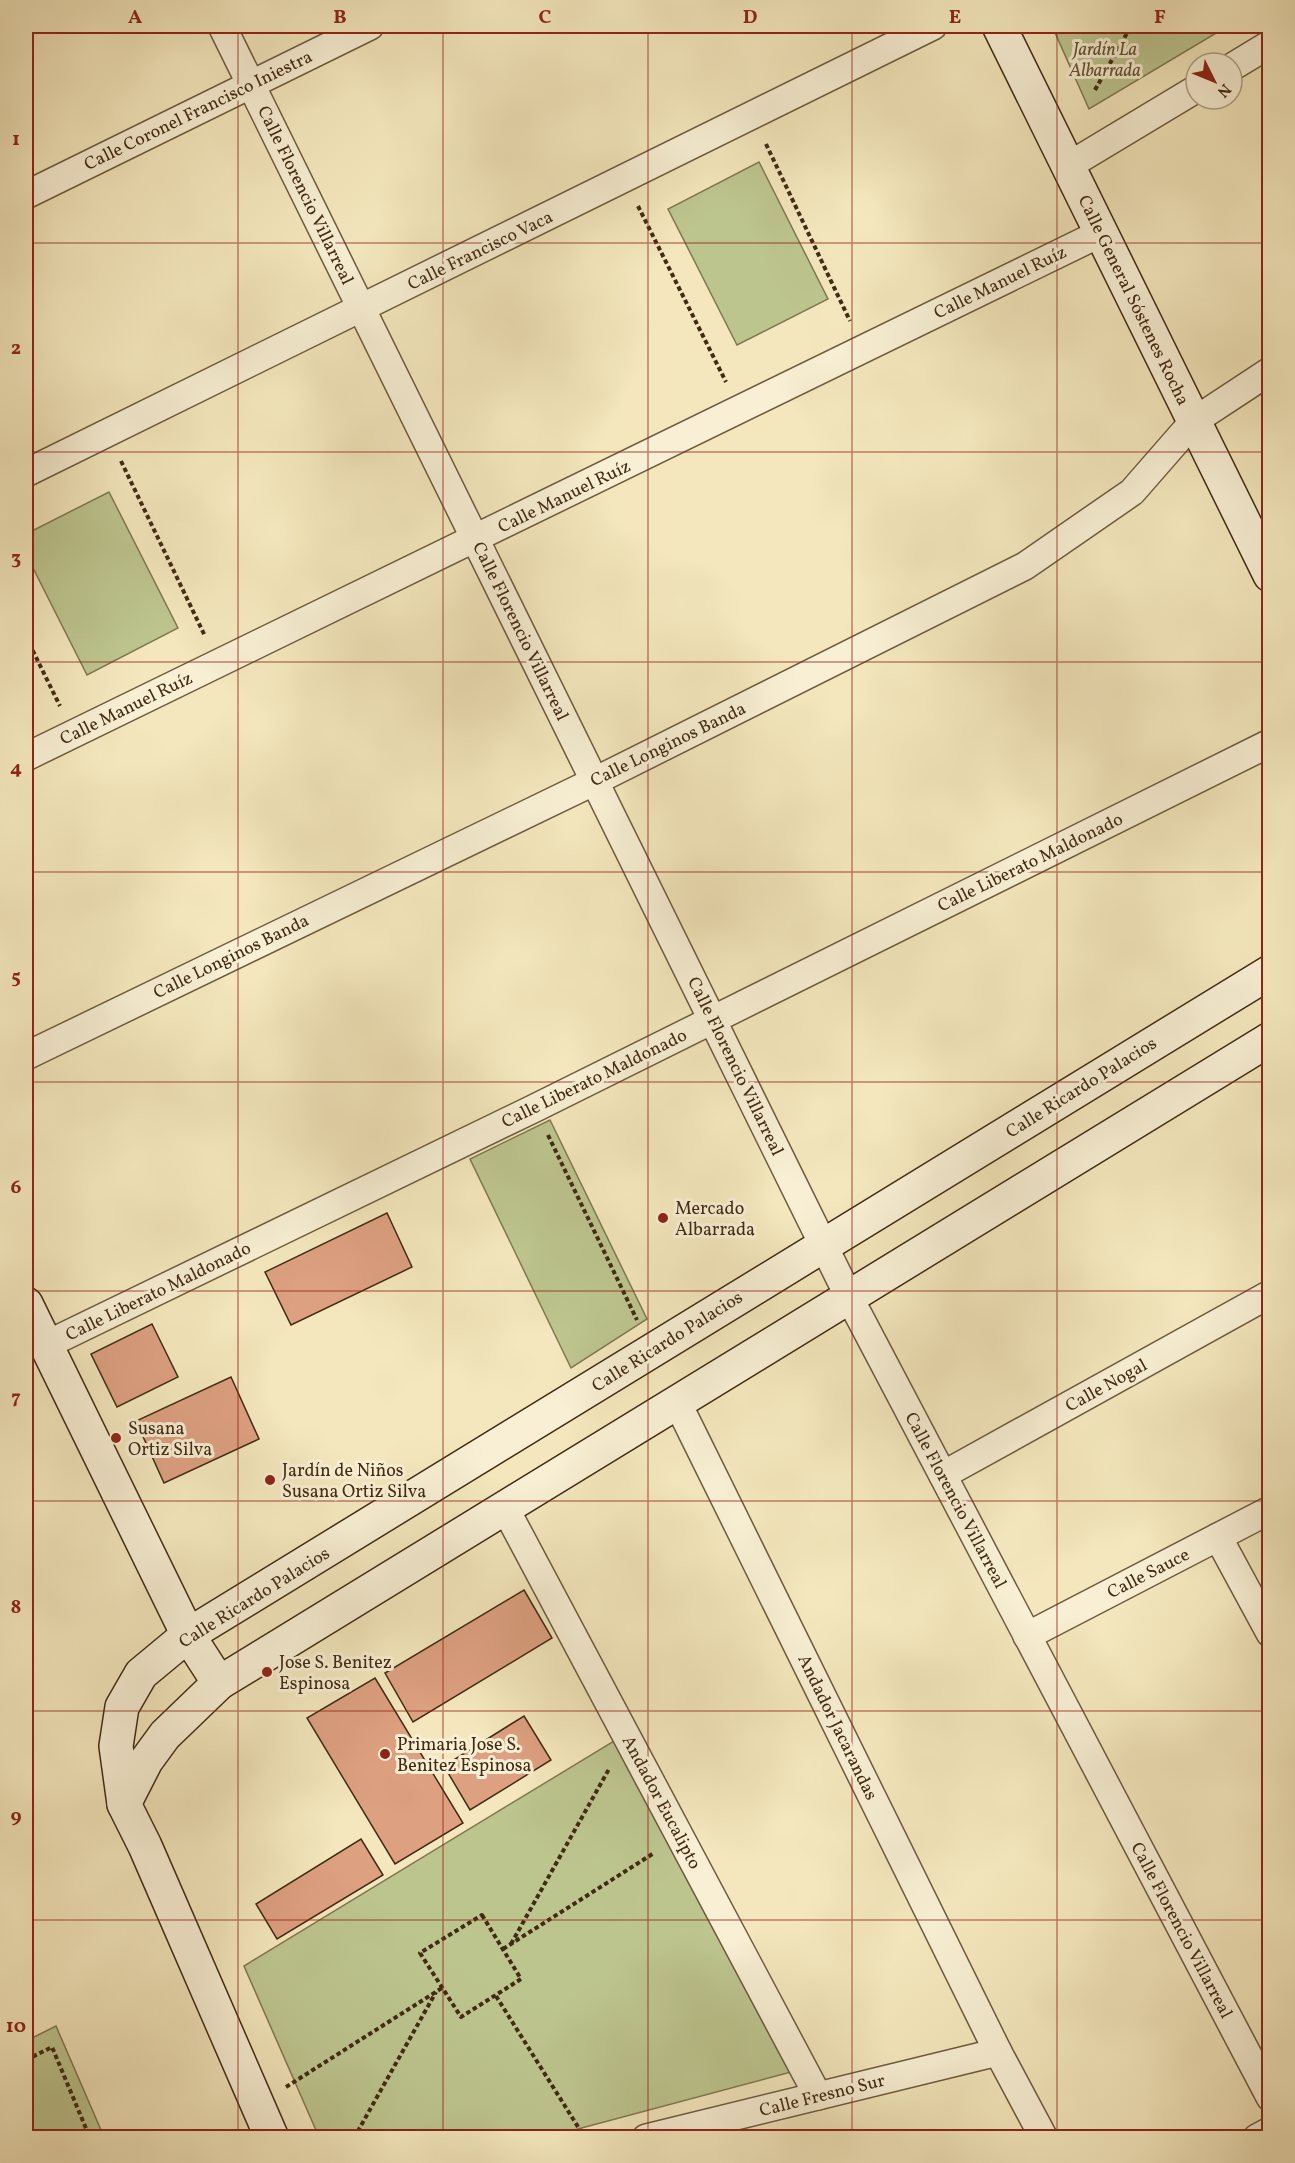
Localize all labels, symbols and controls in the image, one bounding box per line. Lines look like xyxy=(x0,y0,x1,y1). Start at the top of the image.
text: A xyxy=(128,4,142,32)
text: B xyxy=(333,4,347,32)
text: C xyxy=(539,4,552,32)
text: D xyxy=(743,4,757,32)
text: E xyxy=(949,4,961,32)
text: F xyxy=(1154,4,1166,32)
park label: Jardín La Albarrada xyxy=(1068,38,1141,84)
street label: Calle Coronel Francisco Iniestra xyxy=(80,45,317,178)
north arrow xyxy=(1184,51,1244,111)
text: N xyxy=(1211,78,1236,102)
street label: Calle Florencio Villarreal xyxy=(250,102,359,289)
text: 1 xyxy=(12,126,20,154)
street label: Calle General Sóstenes Rocha xyxy=(1071,191,1195,410)
street label: Calle Francisco Vaca xyxy=(404,205,558,297)
street label: Calle Manuel Ruíz xyxy=(930,240,1071,326)
text: 2 xyxy=(11,335,21,363)
street label: Calle Manuel Ruíz xyxy=(494,454,635,540)
street label: Calle Florencio Villarreal xyxy=(465,538,574,725)
text: 3 xyxy=(11,545,21,573)
street label: Calle Manuel Ruíz xyxy=(56,666,197,752)
street label: Calle Longinos Banda xyxy=(587,697,751,794)
text: 4 xyxy=(10,755,22,783)
street label: Calle Liberato Maldonado xyxy=(934,808,1128,919)
street label: Calle Longinos Banda xyxy=(150,909,314,1006)
text: 5 xyxy=(11,964,21,992)
street label: Calle Florencio Villarreal xyxy=(680,973,789,1160)
street label: Calle Liberato Maldonado xyxy=(498,1024,692,1135)
street label: Calle Ricardo Palacios xyxy=(1001,1032,1162,1145)
text: 6 xyxy=(11,1174,22,1202)
place label: Mercado Albarrada xyxy=(675,1197,755,1243)
marker: Mercado Albarrada xyxy=(656,1211,670,1225)
street label: Calle Liberato Maldonado xyxy=(62,1237,256,1348)
street label: Calle Ricardo Palacios xyxy=(587,1286,748,1399)
street label: Calle Nogal xyxy=(1061,1354,1152,1419)
text: 7 xyxy=(11,1384,21,1412)
street label: Calle Florencio Villarreal xyxy=(898,1408,1012,1593)
place label: Susana Ortiz Silva xyxy=(128,1417,212,1463)
marker: Susana Ortiz Silva xyxy=(109,1431,123,1445)
place label: Jardín de Niños Susana Ortiz Silva xyxy=(282,1459,426,1505)
marker: Jardín de Niños Susana Ortiz Silva xyxy=(263,1473,277,1487)
street label: Calle Ricardo Palacios xyxy=(174,1542,335,1655)
street label: Calle Sauce xyxy=(1103,1543,1194,1606)
text: 8 xyxy=(11,1594,21,1622)
place label: Jose S. Benitez Espinosa xyxy=(279,1651,392,1697)
street label: Andador Jacarandas xyxy=(790,1651,883,1805)
marker: Jose S. Benitez Espinosa xyxy=(260,1665,274,1679)
street label: Andador Eucalipto xyxy=(615,1731,707,1874)
place label: Primaria Jose S. Benitez Espinosa xyxy=(397,1733,531,1779)
marker: Primaria Jose S. Benitez Espinosa xyxy=(378,1747,392,1761)
text: 9 xyxy=(10,1803,22,1831)
street label: Calle Florencio Villarreal xyxy=(1124,1838,1238,2023)
text: 10 xyxy=(6,2013,26,2041)
street label: Calle Fresno Sur xyxy=(757,2069,888,2124)

